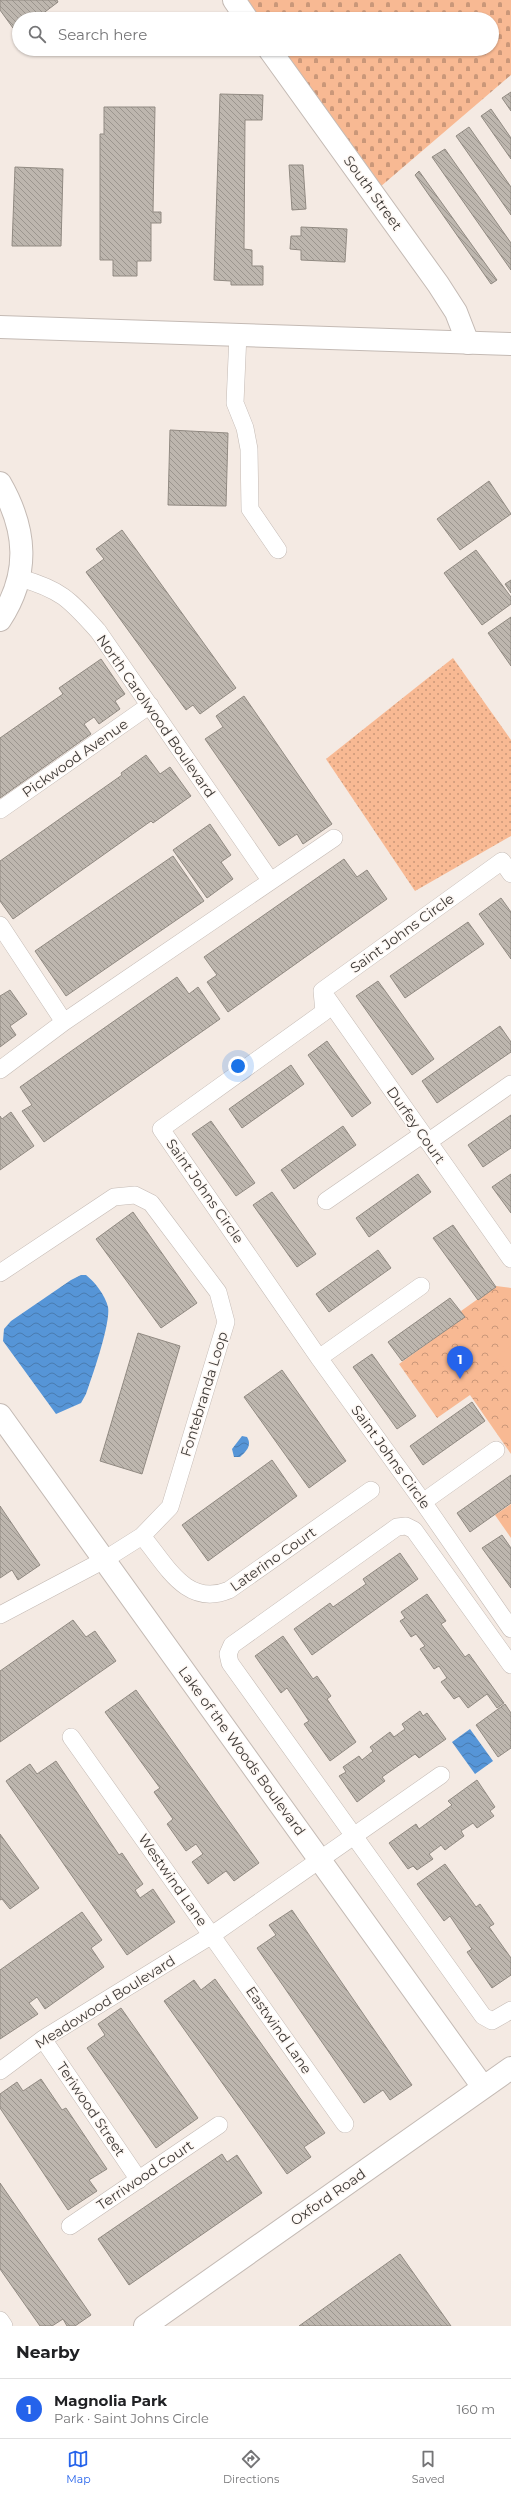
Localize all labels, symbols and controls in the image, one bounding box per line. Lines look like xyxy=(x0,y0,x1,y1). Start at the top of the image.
search box xyxy=(12,12,499,56)
icon: search xyxy=(26,23,48,45)
text: Search here xyxy=(58,25,147,44)
street label: South Street xyxy=(340,152,406,234)
street label: North Carolwood Boulevard xyxy=(93,631,219,801)
street label: Pickwood Avenue xyxy=(19,715,131,801)
street label: Saint Johns Circle xyxy=(347,889,457,977)
your location xyxy=(228,1056,248,1076)
street label: Durfey Court xyxy=(383,1083,449,1167)
street label: Saint Johns Circle xyxy=(162,1135,248,1247)
street label: Fontebranda Loop xyxy=(176,1329,232,1459)
pin: 1 xyxy=(447,1346,473,1379)
street label: Saint Johns Circle xyxy=(347,1402,435,1512)
street label: Laterino Court xyxy=(227,1523,320,1595)
street label: Lake of the Woods Boulevard xyxy=(175,1663,309,1839)
street label: Westwind Lane xyxy=(134,1830,212,1930)
street label: Meadowood Boulevard xyxy=(32,1951,178,2053)
street label: Eastwind Lane xyxy=(242,1983,316,2077)
street label: Teriwood Street xyxy=(53,2058,129,2160)
street label: Terriwood Court xyxy=(93,2136,197,2214)
street label: Oxford Road xyxy=(287,2164,369,2230)
text: Nearby xyxy=(16,2342,80,2362)
text: Magnolia Park xyxy=(54,2391,167,2410)
text: 1 xyxy=(26,2401,32,2417)
text: 160 m xyxy=(457,2401,495,2417)
text: Park · Saint Johns Circle xyxy=(54,2410,209,2426)
tab: Map xyxy=(66,2448,91,2486)
tab: Directions xyxy=(223,2448,279,2486)
tab: Saved xyxy=(412,2448,445,2486)

